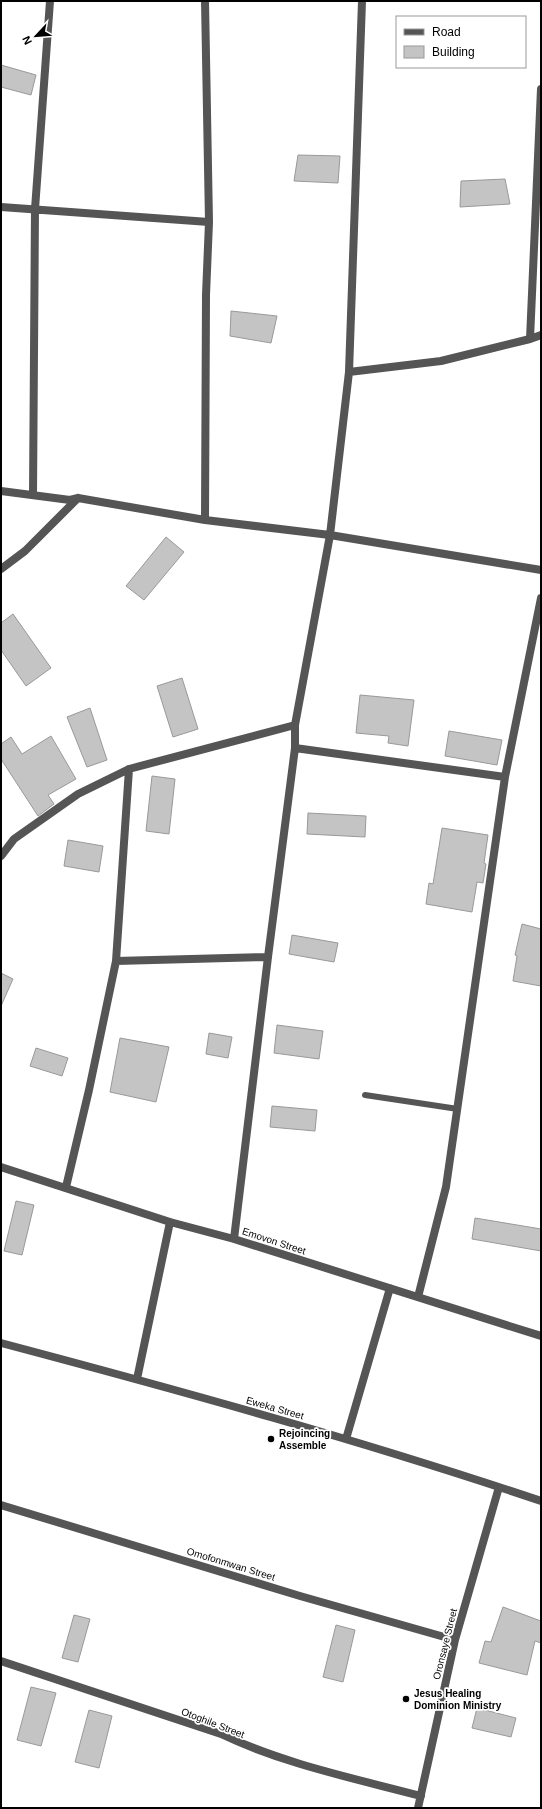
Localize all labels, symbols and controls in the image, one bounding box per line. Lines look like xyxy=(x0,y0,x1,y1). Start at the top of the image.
north arrow xyxy=(16,16,56,56)
legend xyxy=(396,16,526,68)
text: Road xyxy=(432,25,461,39)
text: N xyxy=(20,34,34,47)
text: Building xyxy=(432,45,475,59)
street label: Emovon Street xyxy=(241,1226,307,1257)
street label: Eweka Street xyxy=(245,1395,305,1422)
place label: Rejoincing Assemble xyxy=(279,1428,330,1451)
marker: Rejoincing Assemble xyxy=(266,1434,276,1444)
street label: Omofonmwan Street xyxy=(186,1545,277,1583)
street label: Oronsaye Street xyxy=(431,1607,459,1681)
place label: Jesus Healing Dominion Ministry xyxy=(414,1688,502,1711)
marker: Jesus Healing Dominion Ministry xyxy=(401,1694,411,1704)
street label: Otoghile Street xyxy=(180,1706,246,1740)

